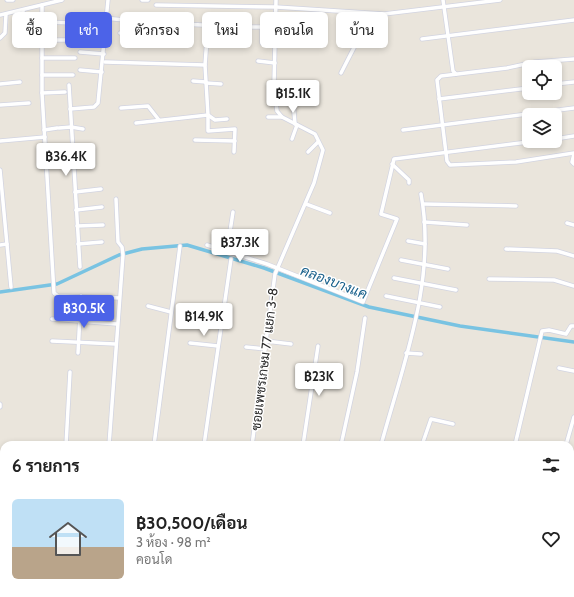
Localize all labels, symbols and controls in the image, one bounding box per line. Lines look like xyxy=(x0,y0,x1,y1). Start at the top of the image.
chip: ซื้อ xyxy=(12,12,57,48)
chip: เช่า xyxy=(65,12,112,48)
chip: ตัวกรอง xyxy=(120,12,194,48)
chip: ใหม่ xyxy=(202,12,252,48)
chip: คอนโด xyxy=(260,12,328,48)
chip: บ้าน xyxy=(336,12,388,48)
map controls xyxy=(522,60,562,148)
button: locate xyxy=(522,60,562,100)
pin: ฿15.1K xyxy=(260,80,326,114)
text: ฿15.1K xyxy=(275,85,311,101)
button: layers xyxy=(522,108,562,148)
pin: ฿36.4K xyxy=(33,143,99,177)
text: ฿36.4K xyxy=(45,148,87,164)
pin: ฿37.3K xyxy=(207,229,273,263)
text: ฿37.3K xyxy=(220,234,260,250)
water label: คลองบางแค xyxy=(298,261,370,303)
street label: ซอยเพชรเกษม 77 แยก 3-8 xyxy=(247,287,281,431)
pin: ฿30.5K xyxy=(51,295,117,329)
text: ฿30.5K xyxy=(63,300,105,316)
pin: ฿14.9K xyxy=(171,303,237,337)
text: ฿14.9K xyxy=(185,308,223,324)
pin: ฿23K xyxy=(295,363,343,397)
text: ฿23K xyxy=(304,368,334,384)
icon: filters xyxy=(540,454,562,476)
text: 6 รายการ xyxy=(12,456,80,476)
text: ฿30,500/เดือน xyxy=(136,513,247,533)
icon: home xyxy=(44,515,92,563)
icon: heart xyxy=(540,528,562,550)
text: 3 ห้อง · 98 m² xyxy=(136,534,211,550)
text: คอนโด xyxy=(136,551,172,567)

